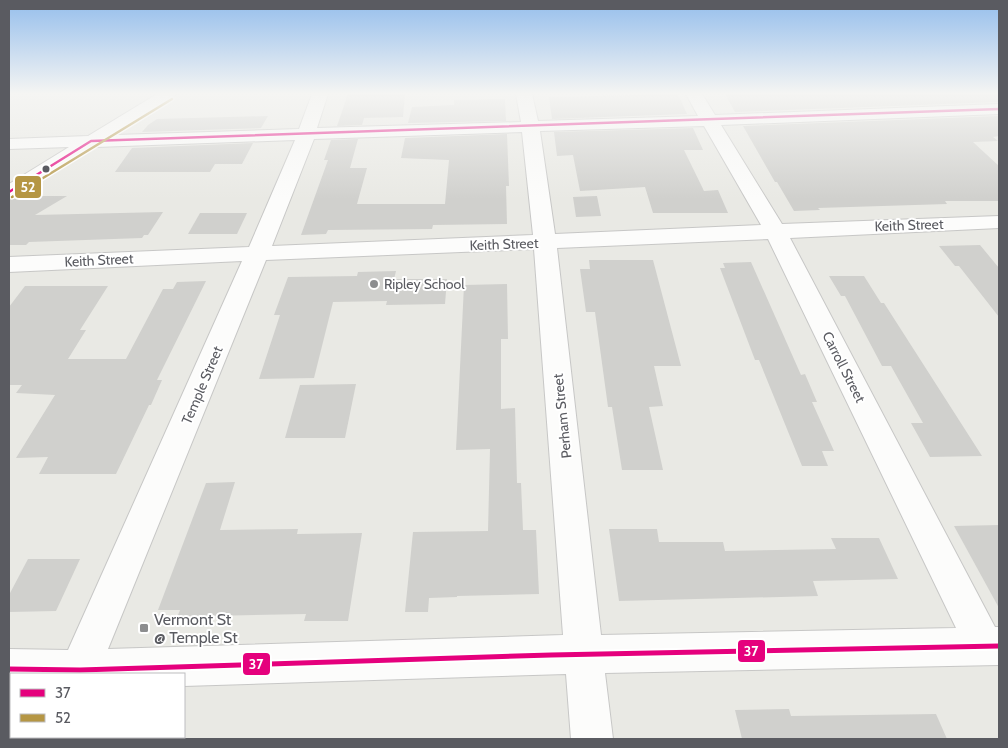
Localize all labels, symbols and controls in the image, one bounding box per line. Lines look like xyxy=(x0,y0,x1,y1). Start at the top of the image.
unlabelled marker xyxy=(41,164,51,174)
line badge: 52 xyxy=(14,175,42,199)
text: 52 xyxy=(21,178,35,196)
street label: Keith Street xyxy=(874,215,944,235)
street label: Keith Street xyxy=(469,234,539,254)
street label: Keith Street xyxy=(64,249,134,271)
place label: Ripley School xyxy=(384,275,465,293)
marker: Ripley School xyxy=(368,278,380,290)
street label: Carroll Street xyxy=(818,328,870,406)
street label: Temple Street xyxy=(177,343,227,427)
street label: Perham Street xyxy=(549,372,575,459)
place label: Vermont St @ Temple St xyxy=(154,610,238,647)
marker: Vermont St @ Temple St xyxy=(138,622,150,634)
line badge: 37 xyxy=(737,639,766,663)
text: 37 xyxy=(744,642,759,660)
line badge: 37 xyxy=(242,652,271,676)
text: 37 xyxy=(249,655,264,673)
legend xyxy=(10,673,185,738)
text: 37 xyxy=(55,684,71,702)
text: 52 xyxy=(55,709,71,727)

